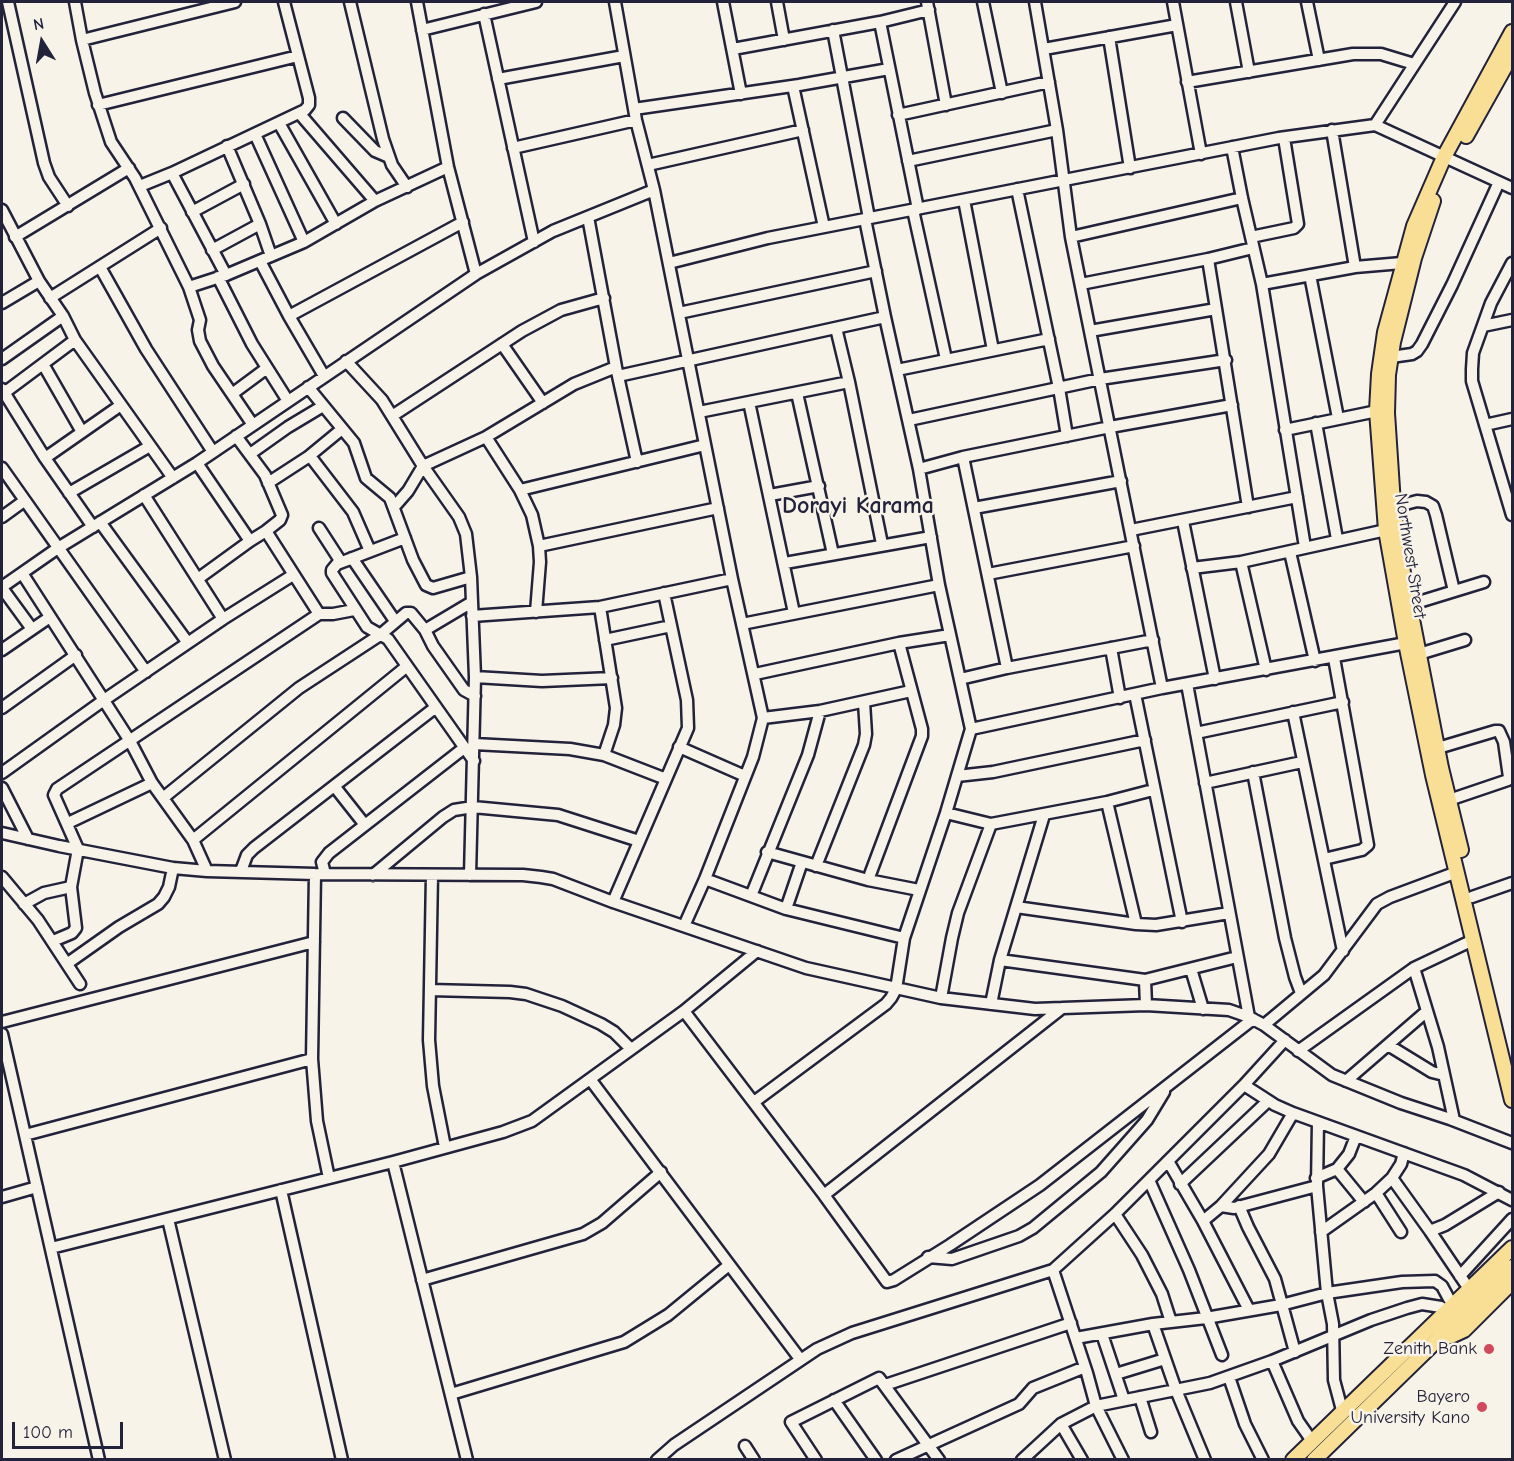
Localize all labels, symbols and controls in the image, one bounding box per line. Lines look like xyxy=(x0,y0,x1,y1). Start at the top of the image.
north arrow xyxy=(12,12,72,72)
text: N xyxy=(32,15,45,34)
district label: Dorayi Karama xyxy=(782,492,934,520)
street label: Northwest Street xyxy=(1389,492,1431,620)
place label: Zenith Bank xyxy=(1384,1338,1477,1360)
marker: Zenith Bank xyxy=(1482,1342,1496,1356)
place label: Bayero University Kano xyxy=(1351,1386,1470,1428)
marker: Bayero University Kano xyxy=(1475,1400,1489,1414)
scale bar xyxy=(15,1410,126,1448)
text: 100 m xyxy=(23,1422,73,1443)

